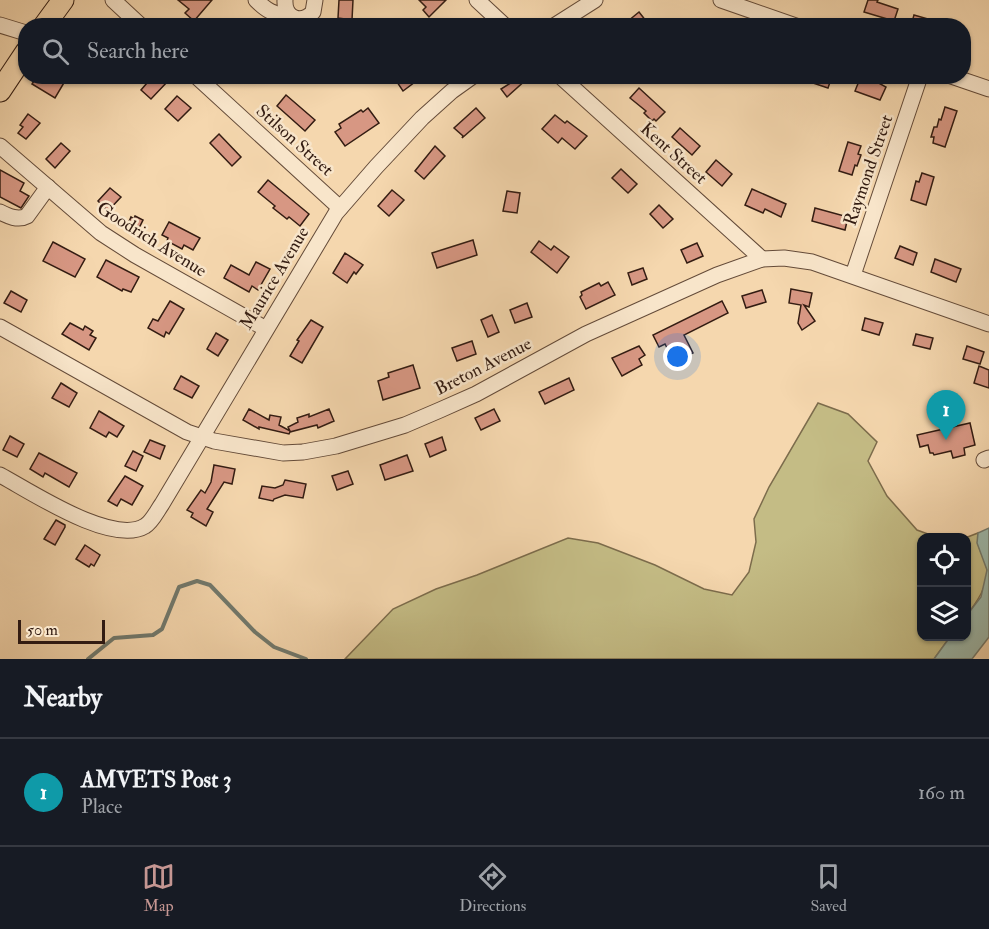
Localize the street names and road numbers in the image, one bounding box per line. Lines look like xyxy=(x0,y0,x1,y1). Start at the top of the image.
street label: Stilson Street xyxy=(251,100,338,181)
street label: Raymond Street xyxy=(839,112,898,229)
street label: Kent Street xyxy=(635,117,712,189)
street label: Goodrich Avenue xyxy=(92,196,211,283)
street label: Maurice Avenue xyxy=(235,222,314,334)
street label: Breton Avenue xyxy=(431,332,536,401)

